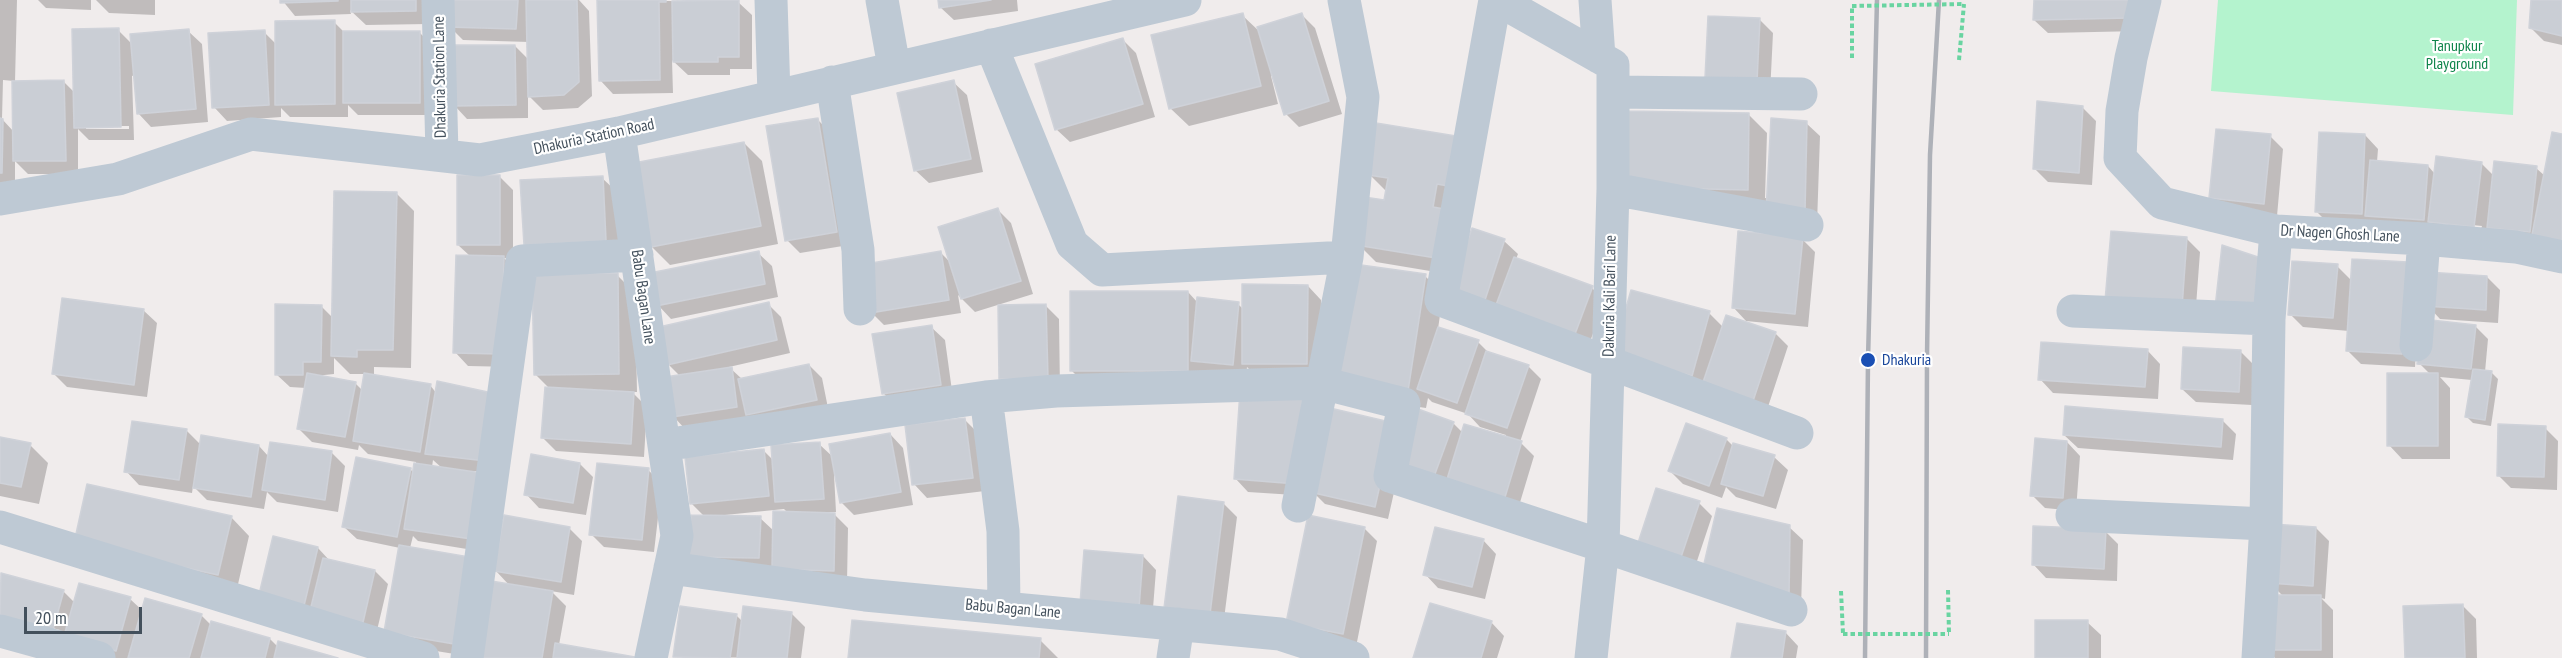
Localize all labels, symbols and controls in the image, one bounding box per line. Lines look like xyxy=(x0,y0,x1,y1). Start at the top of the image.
street label: Dhakuria Station Lane xyxy=(429,16,451,138)
park label: Tanupkur Playground xyxy=(2426,36,2488,74)
street label: Dhakuria Station Road xyxy=(532,115,656,159)
street label: Dr Nagen Ghosh Lane xyxy=(2280,221,2400,247)
street label: Dakuria Kali Bari Lane xyxy=(1599,235,1621,357)
street label: Babu Bagan Lane xyxy=(627,248,659,346)
place label: Dhakuria xyxy=(1882,350,1931,370)
marker: Dhakuria xyxy=(1859,351,1877,369)
scale bar xyxy=(27,595,146,633)
street label: Babu Bagan Lane xyxy=(965,595,1061,623)
text: 20 m xyxy=(35,606,67,629)

